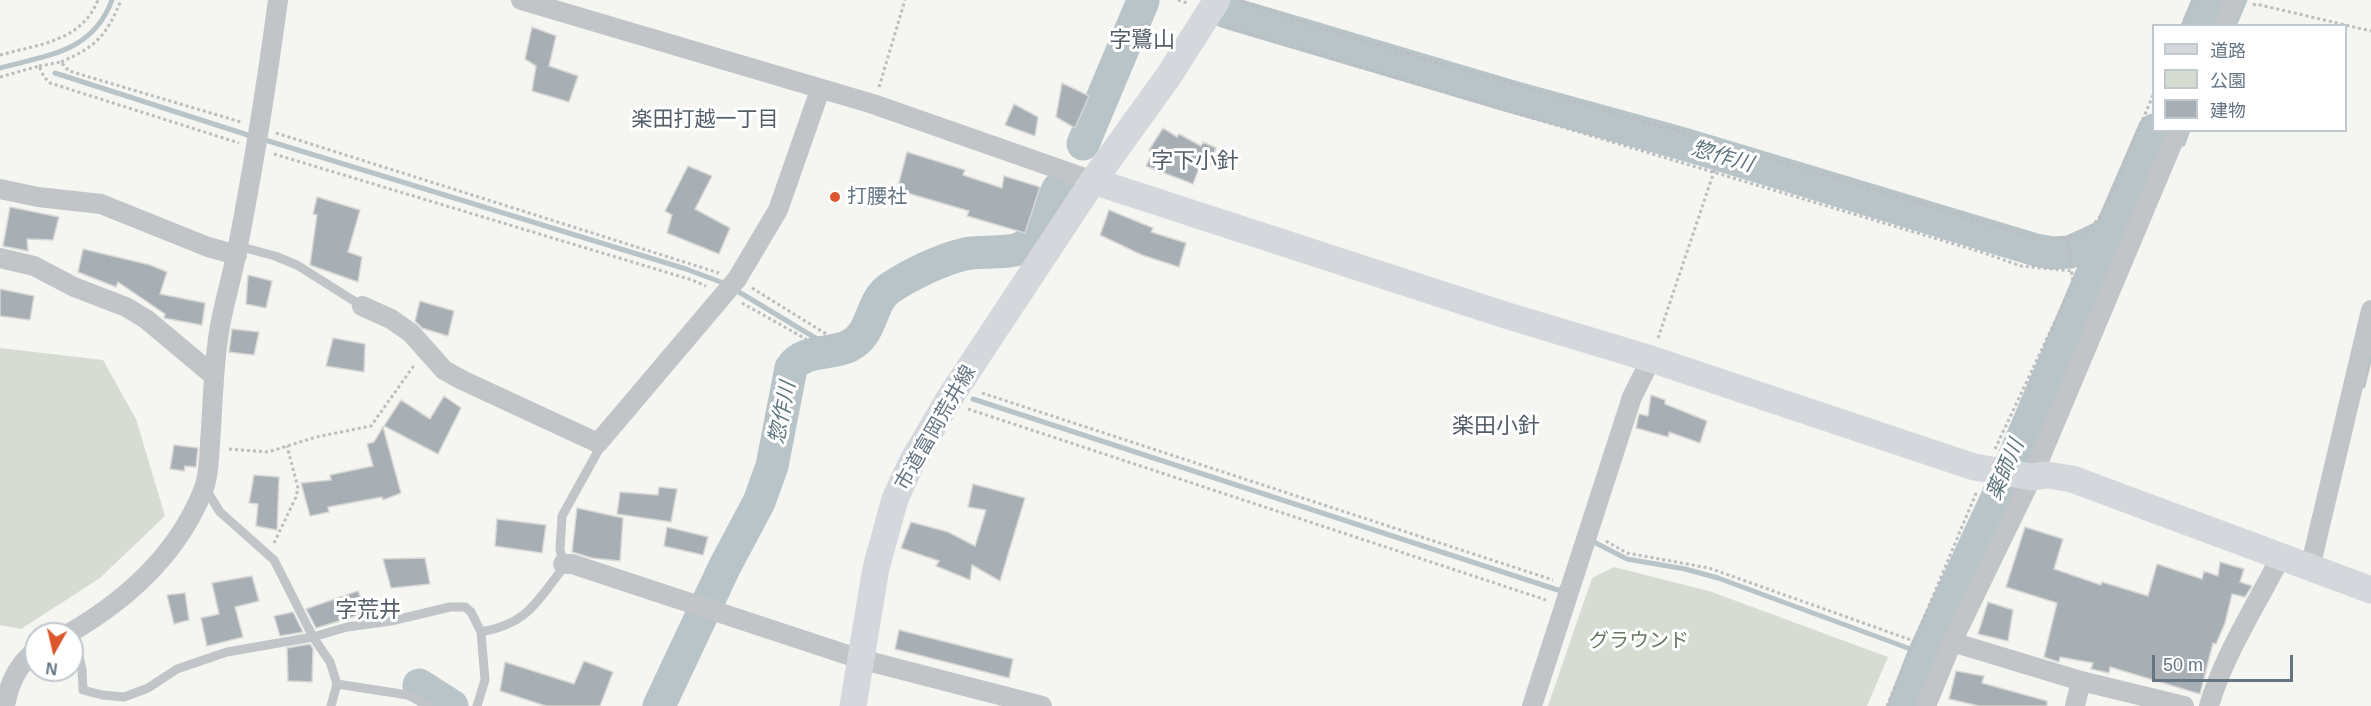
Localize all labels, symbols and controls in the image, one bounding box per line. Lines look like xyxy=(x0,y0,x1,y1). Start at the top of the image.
legend xyxy=(2152,24,2347,132)
district label: 字鷺山 xyxy=(1109,28,1175,54)
text: 道路 xyxy=(2210,41,2246,61)
text: 公園 xyxy=(2210,71,2246,91)
text: 建物 xyxy=(2210,101,2246,121)
district label: 楽田打越一丁目 xyxy=(632,107,778,133)
water label: 惣作川 xyxy=(1688,136,1756,178)
district label: 字下小針 xyxy=(1151,149,1239,175)
place label: 打腰社 xyxy=(847,185,907,209)
marker: 打腰社 xyxy=(828,190,842,204)
street label: 市道富岡荒井線 xyxy=(891,361,981,495)
water label: 惣作川 xyxy=(765,380,801,446)
district label: 楽田小針 xyxy=(1452,414,1540,440)
water label: 薬師川 xyxy=(1982,436,2030,504)
district label: 字荒井 xyxy=(335,598,401,624)
north arrow xyxy=(24,622,84,682)
park label: グラウンド xyxy=(1589,629,1689,653)
scale bar xyxy=(2155,643,2296,681)
text: 50 m xyxy=(2163,655,2203,675)
text: N xyxy=(45,659,59,678)

